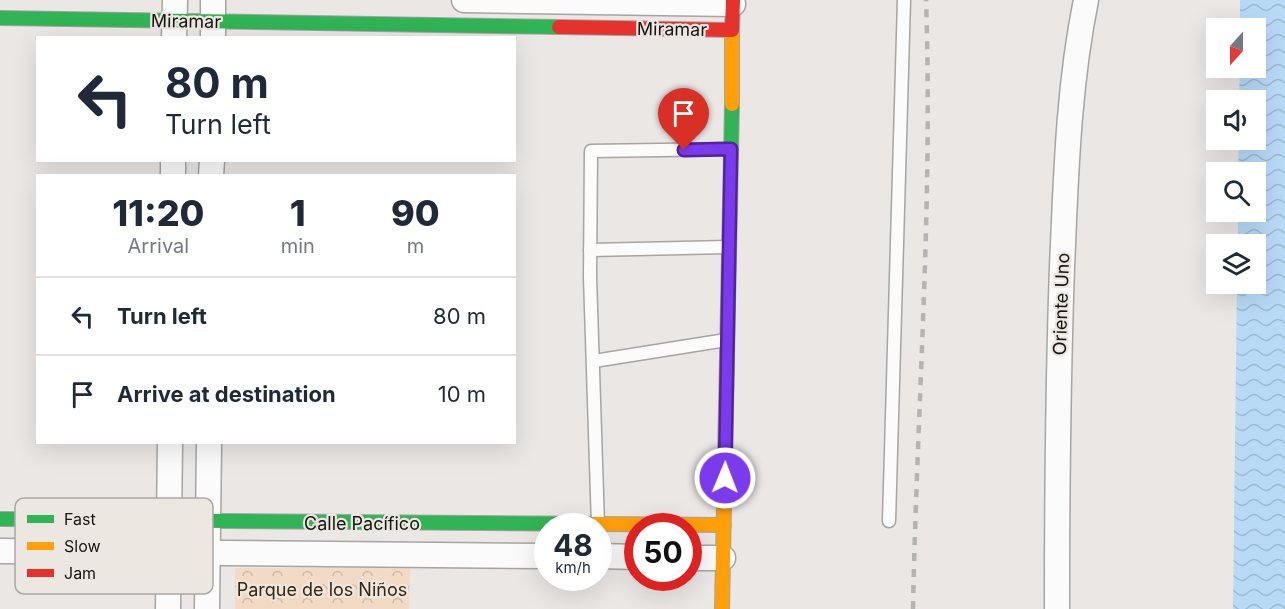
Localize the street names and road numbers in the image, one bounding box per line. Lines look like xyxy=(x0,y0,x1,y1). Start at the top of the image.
street label: Miramar xyxy=(151,10,221,32)
street label: Miramar xyxy=(637,18,707,40)
street label: Oriente Uno xyxy=(1049,252,1073,356)
street label: Calle Pacífico xyxy=(304,513,420,534)

